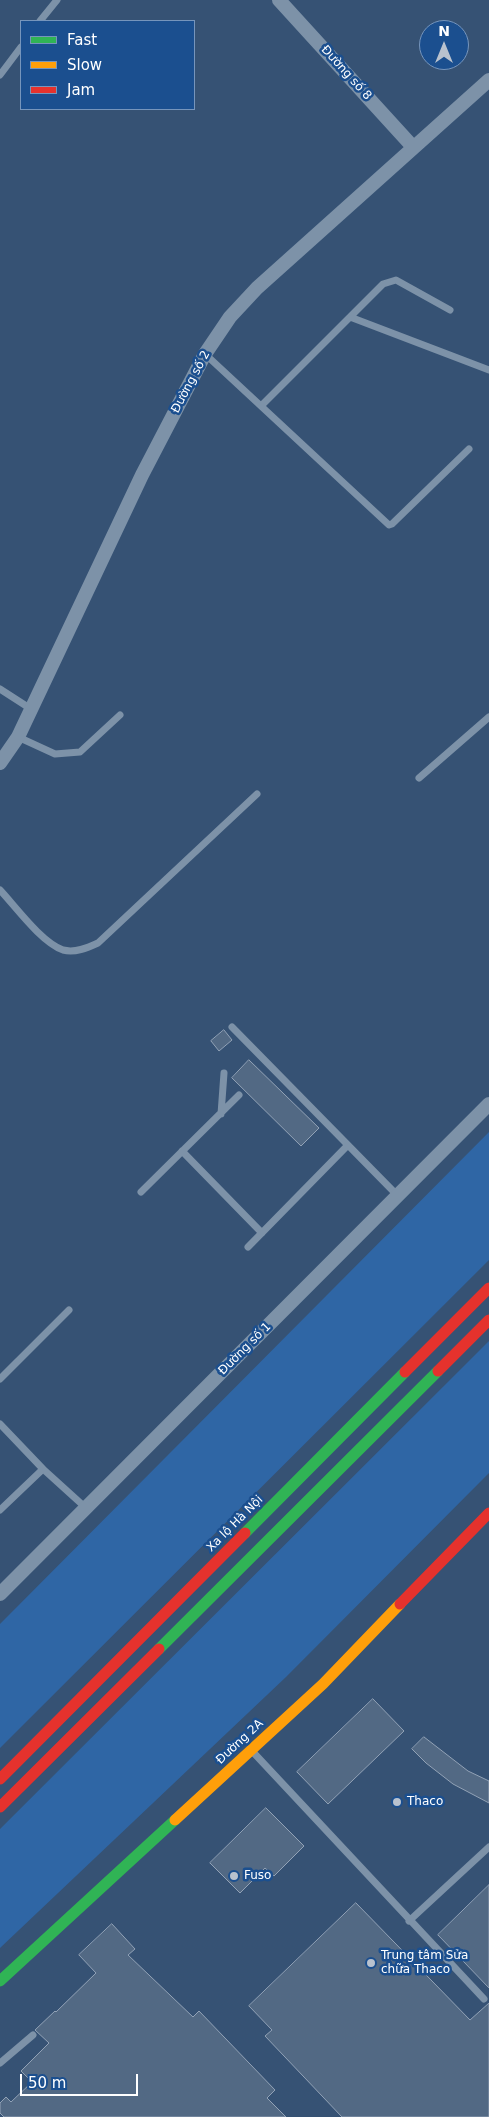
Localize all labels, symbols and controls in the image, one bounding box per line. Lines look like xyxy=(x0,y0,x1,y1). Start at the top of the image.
legend xyxy=(20,20,195,110)
north arrow xyxy=(419,20,469,70)
text: N xyxy=(438,23,450,39)
text: Fast xyxy=(67,31,97,49)
street label: Đường số 8 xyxy=(318,43,374,103)
text: Slow xyxy=(67,56,102,74)
text: Jam xyxy=(67,81,95,99)
street label: Đường số 2 xyxy=(169,348,213,416)
street label: Đường số 1 xyxy=(216,1320,274,1378)
street label: Xa lộ Hà Nội xyxy=(204,1493,266,1555)
street label: Đường 2A xyxy=(213,1717,267,1767)
place label: Thaco xyxy=(407,1795,443,1809)
marker: Thaco xyxy=(391,1796,403,1808)
place label: Fuso xyxy=(244,1869,271,1883)
marker: Fuso xyxy=(228,1870,240,1882)
place label: Trung tâm Sửa chữa Thaco xyxy=(381,1949,468,1977)
marker: Trung tâm Sửa chữa Thaco xyxy=(365,1957,377,1969)
scale bar xyxy=(22,2064,140,2096)
text: 50 m xyxy=(28,2074,66,2092)

